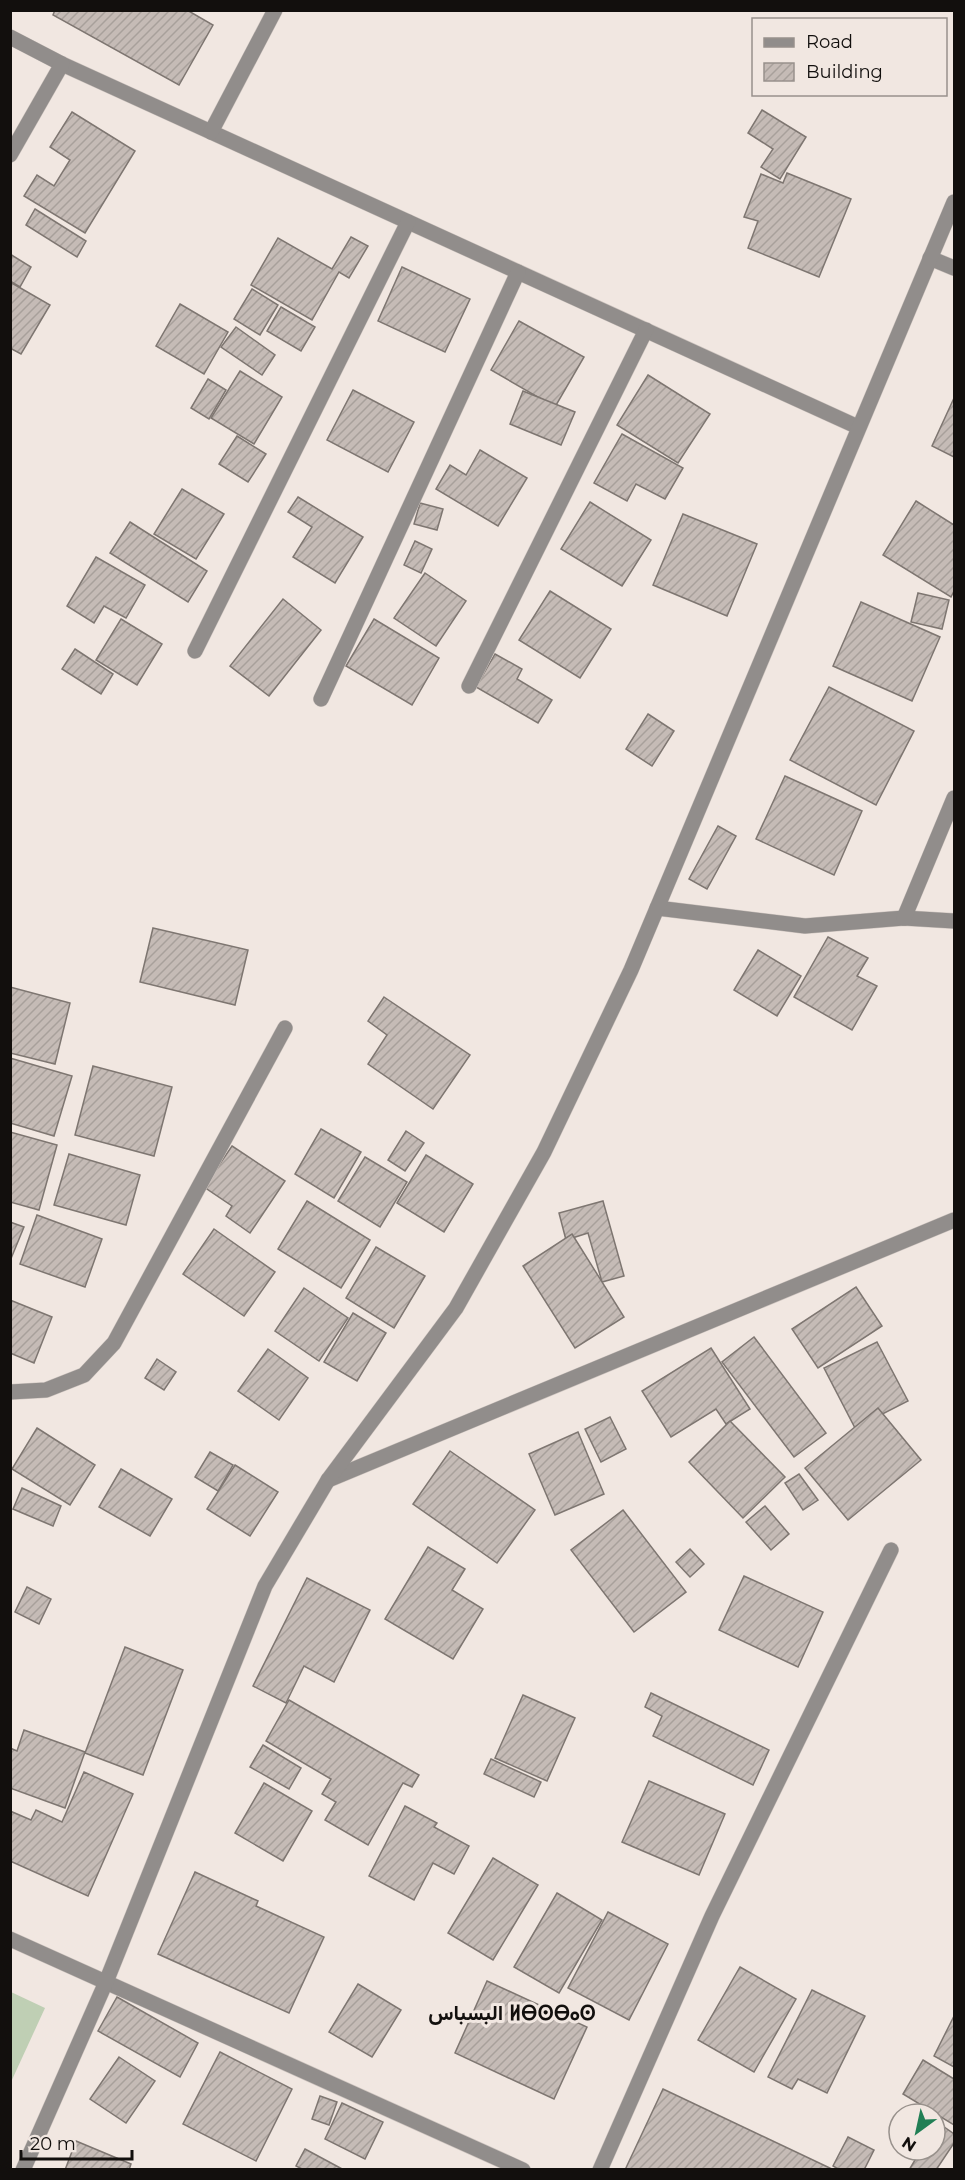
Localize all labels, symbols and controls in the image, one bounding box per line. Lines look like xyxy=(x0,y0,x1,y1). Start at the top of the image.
legend xyxy=(752,18,947,96)
text: Road xyxy=(806,31,853,53)
text: Building xyxy=(806,61,883,83)
district label: البسباس ⵍⴱⵙⴱⴰⵙ xyxy=(428,2000,596,2025)
north arrow xyxy=(887,2102,947,2162)
scale bar xyxy=(21,2123,132,2161)
text: 20 m xyxy=(30,2133,76,2155)
text: N xyxy=(899,2133,920,2156)

